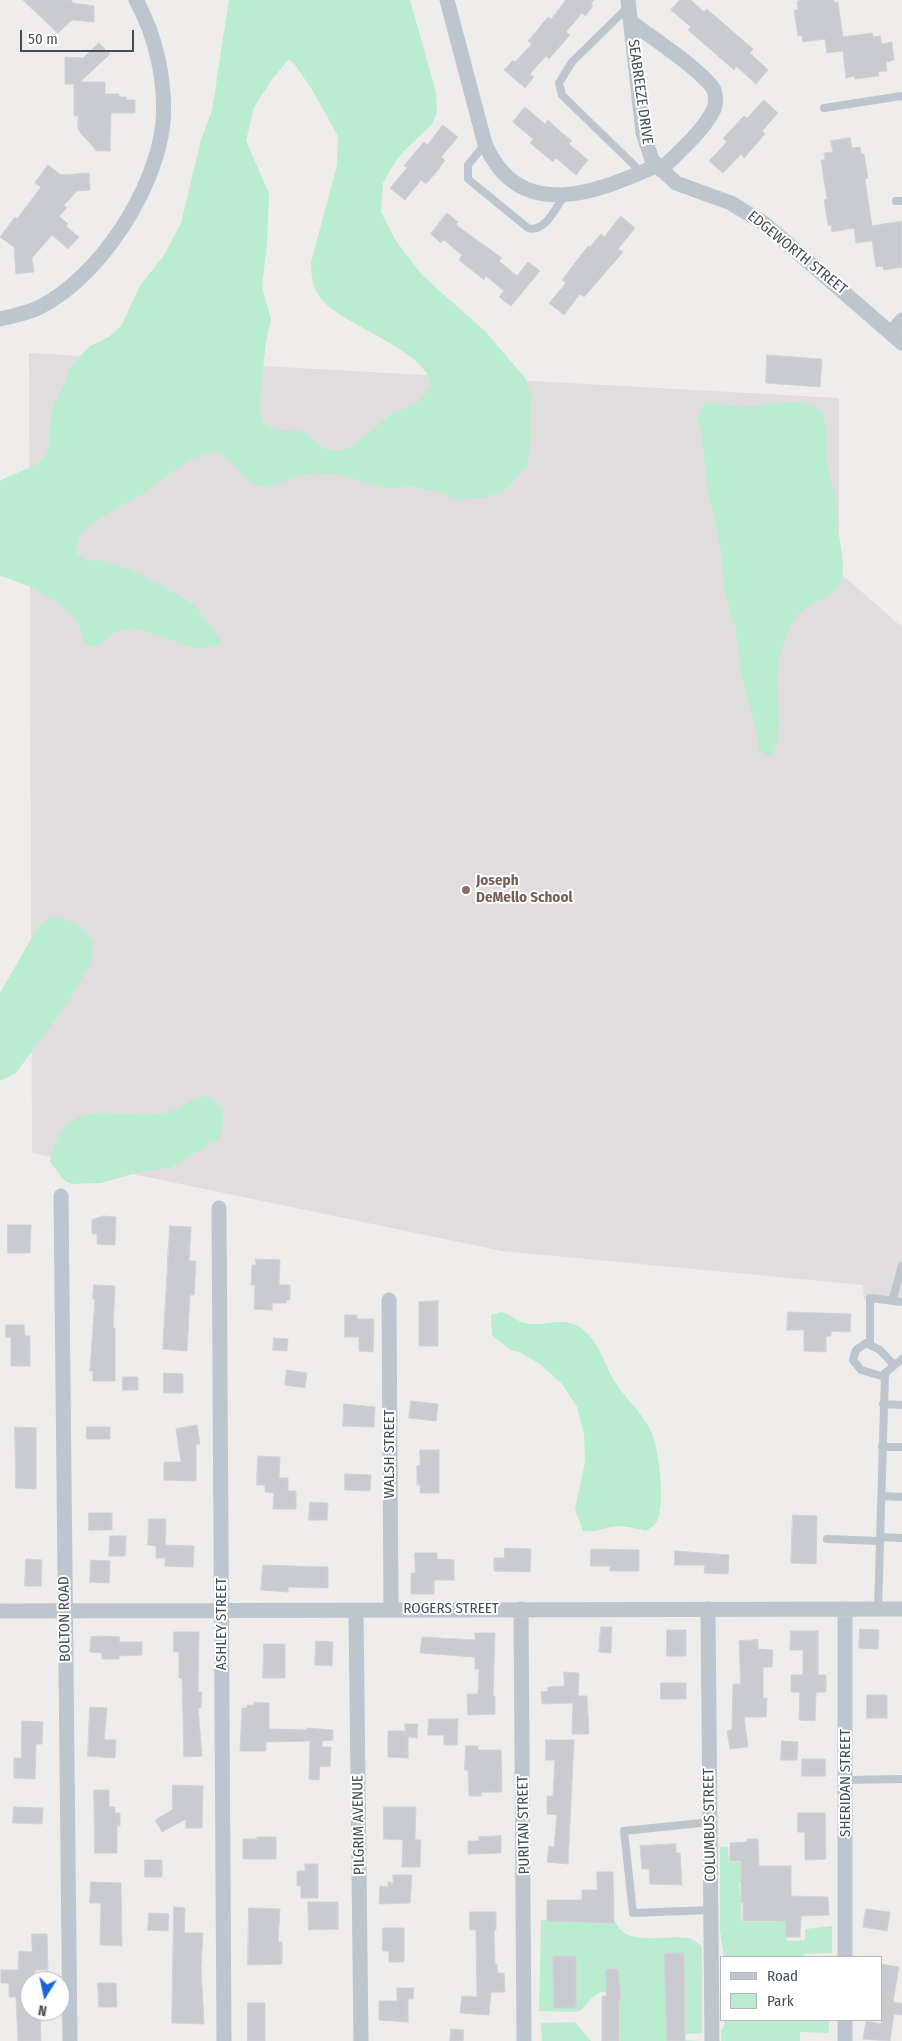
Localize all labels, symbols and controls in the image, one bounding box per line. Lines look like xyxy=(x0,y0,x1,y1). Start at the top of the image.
scale bar xyxy=(22,20,136,52)
text: 50 m xyxy=(28,30,58,48)
street label: SEABREEZE DRIVE xyxy=(624,38,656,146)
street label: EDGEWORTH STREET xyxy=(744,207,850,299)
place label: Joseph DeMello School xyxy=(476,872,572,907)
marker: Joseph DeMello School xyxy=(460,884,472,896)
street label: WALSH STREET xyxy=(381,1410,399,1498)
street label: BOLTON ROAD xyxy=(55,1576,75,1662)
street label: ASHLEY STREET xyxy=(213,1578,231,1670)
street label: ROGERS STREET xyxy=(403,1600,499,1618)
street label: SHERIDAN STREET xyxy=(837,1729,855,1837)
street label: COLUMBUS STREET xyxy=(700,1768,720,1882)
street label: PILGRIM AVENUE xyxy=(349,1775,369,1875)
street label: PURITAN STREET xyxy=(514,1775,534,1875)
legend xyxy=(720,1956,882,2021)
text: Road xyxy=(767,1967,798,1985)
north arrow xyxy=(20,1971,70,2021)
text: Park xyxy=(767,1992,794,2010)
text: N xyxy=(37,2001,48,2019)

